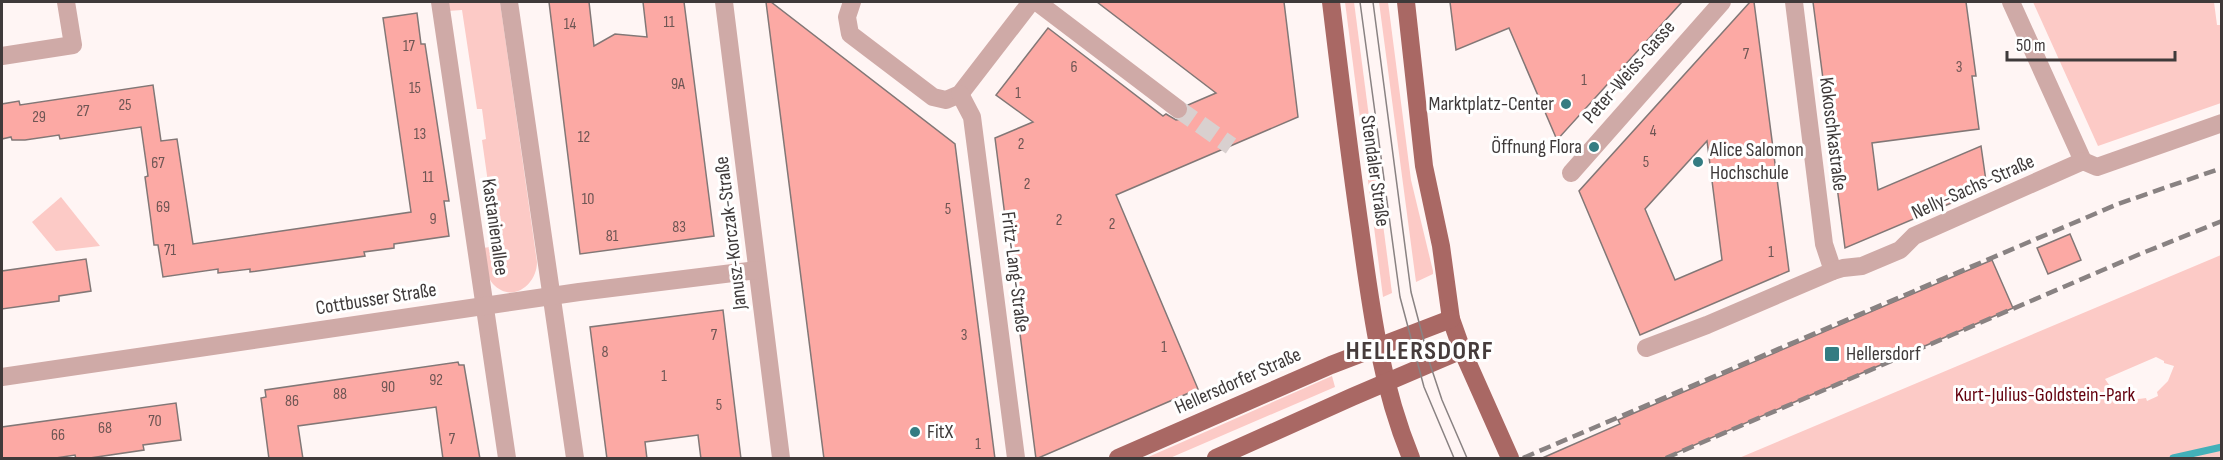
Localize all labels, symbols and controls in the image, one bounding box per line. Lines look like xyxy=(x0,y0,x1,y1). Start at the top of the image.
house number: 11 xyxy=(663,13,675,32)
house number: 14 xyxy=(564,15,576,34)
street label: Peter-Weiss-Gasse xyxy=(1578,16,1680,128)
scale bar xyxy=(2007,24,2175,62)
text: 50 m xyxy=(2016,35,2046,56)
house number: 17 xyxy=(403,37,416,56)
house number: 7 xyxy=(1743,45,1750,64)
house number: 6 xyxy=(1070,58,1078,77)
house number: 3 xyxy=(1956,58,1962,77)
house number: 1 xyxy=(1581,71,1587,90)
house number: 9A xyxy=(671,75,685,94)
street label: Kokoschkastraße xyxy=(1814,76,1852,192)
house number: 15 xyxy=(409,79,421,98)
house number: 1 xyxy=(1015,84,1021,103)
place label: Marktplatz-Center xyxy=(1429,92,1554,116)
house number: 25 xyxy=(118,96,132,115)
marker: Marktplatz-Center xyxy=(1559,97,1573,111)
house number: 27 xyxy=(76,102,90,121)
house number: 29 xyxy=(32,108,46,127)
street label: Stendaler Straße xyxy=(1355,114,1395,228)
house number: 4 xyxy=(1650,122,1657,141)
house number: 13 xyxy=(414,125,426,144)
house number: 12 xyxy=(578,128,590,147)
house number: 2 xyxy=(1018,135,1024,154)
place label: Öffnung Flora xyxy=(1491,135,1582,159)
place label: Alice Salomon Hochschule xyxy=(1709,138,1804,185)
marker: Öffnung Flora xyxy=(1587,140,1601,154)
street label: Nelly-Sachs-Straße xyxy=(1908,149,2038,225)
house number: 5 xyxy=(1643,153,1649,172)
house number: 67 xyxy=(151,154,165,173)
street label: Janusz-Korczak-Straße xyxy=(710,155,752,312)
marker: Alice Salomon Hochschule xyxy=(1691,155,1705,169)
house number: 11 xyxy=(422,168,434,187)
house number: 2 xyxy=(1024,175,1030,194)
street label: Kastanienallee xyxy=(476,177,514,277)
house number: 10 xyxy=(582,190,594,209)
house number: 69 xyxy=(156,198,170,217)
house number: 5 xyxy=(945,200,951,219)
house number: 9 xyxy=(429,210,437,229)
street label: Fritz-Lang-Straße xyxy=(996,210,1034,334)
house number: 2 xyxy=(1056,211,1062,230)
house number: 2 xyxy=(1109,215,1115,234)
house number: 83 xyxy=(672,218,686,237)
house number: 81 xyxy=(606,227,619,246)
house number: 71 xyxy=(164,241,176,260)
house number: 1 xyxy=(1768,243,1774,262)
street label: Cottbusser Straße xyxy=(314,278,438,320)
house number: 7 xyxy=(711,326,718,345)
house number: 3 xyxy=(961,326,967,345)
district label: HELLERSDORF xyxy=(1346,336,1494,367)
house number: 1 xyxy=(1161,338,1167,357)
street label: Hellersdorfer Straße xyxy=(1171,342,1305,420)
place label: Hellersdorf xyxy=(1846,342,1921,366)
house number: 8 xyxy=(601,343,609,362)
marker: Hellersdorf xyxy=(1823,345,1841,363)
house number: 1 xyxy=(661,367,667,386)
house number: 92 xyxy=(429,371,443,390)
house number: 90 xyxy=(381,378,395,397)
park label: Kurt-Julius-Goldstein-Park xyxy=(1955,383,2136,407)
house number: 88 xyxy=(333,385,347,404)
house number: 86 xyxy=(285,392,299,411)
house number: 5 xyxy=(716,396,722,415)
house number: 70 xyxy=(148,412,162,431)
house number: 68 xyxy=(98,419,112,438)
place label: FitX xyxy=(927,420,954,444)
marker: FitX xyxy=(908,425,922,439)
house number: 66 xyxy=(51,426,65,445)
house number: 7 xyxy=(449,430,456,449)
house number: 1 xyxy=(975,435,981,454)

